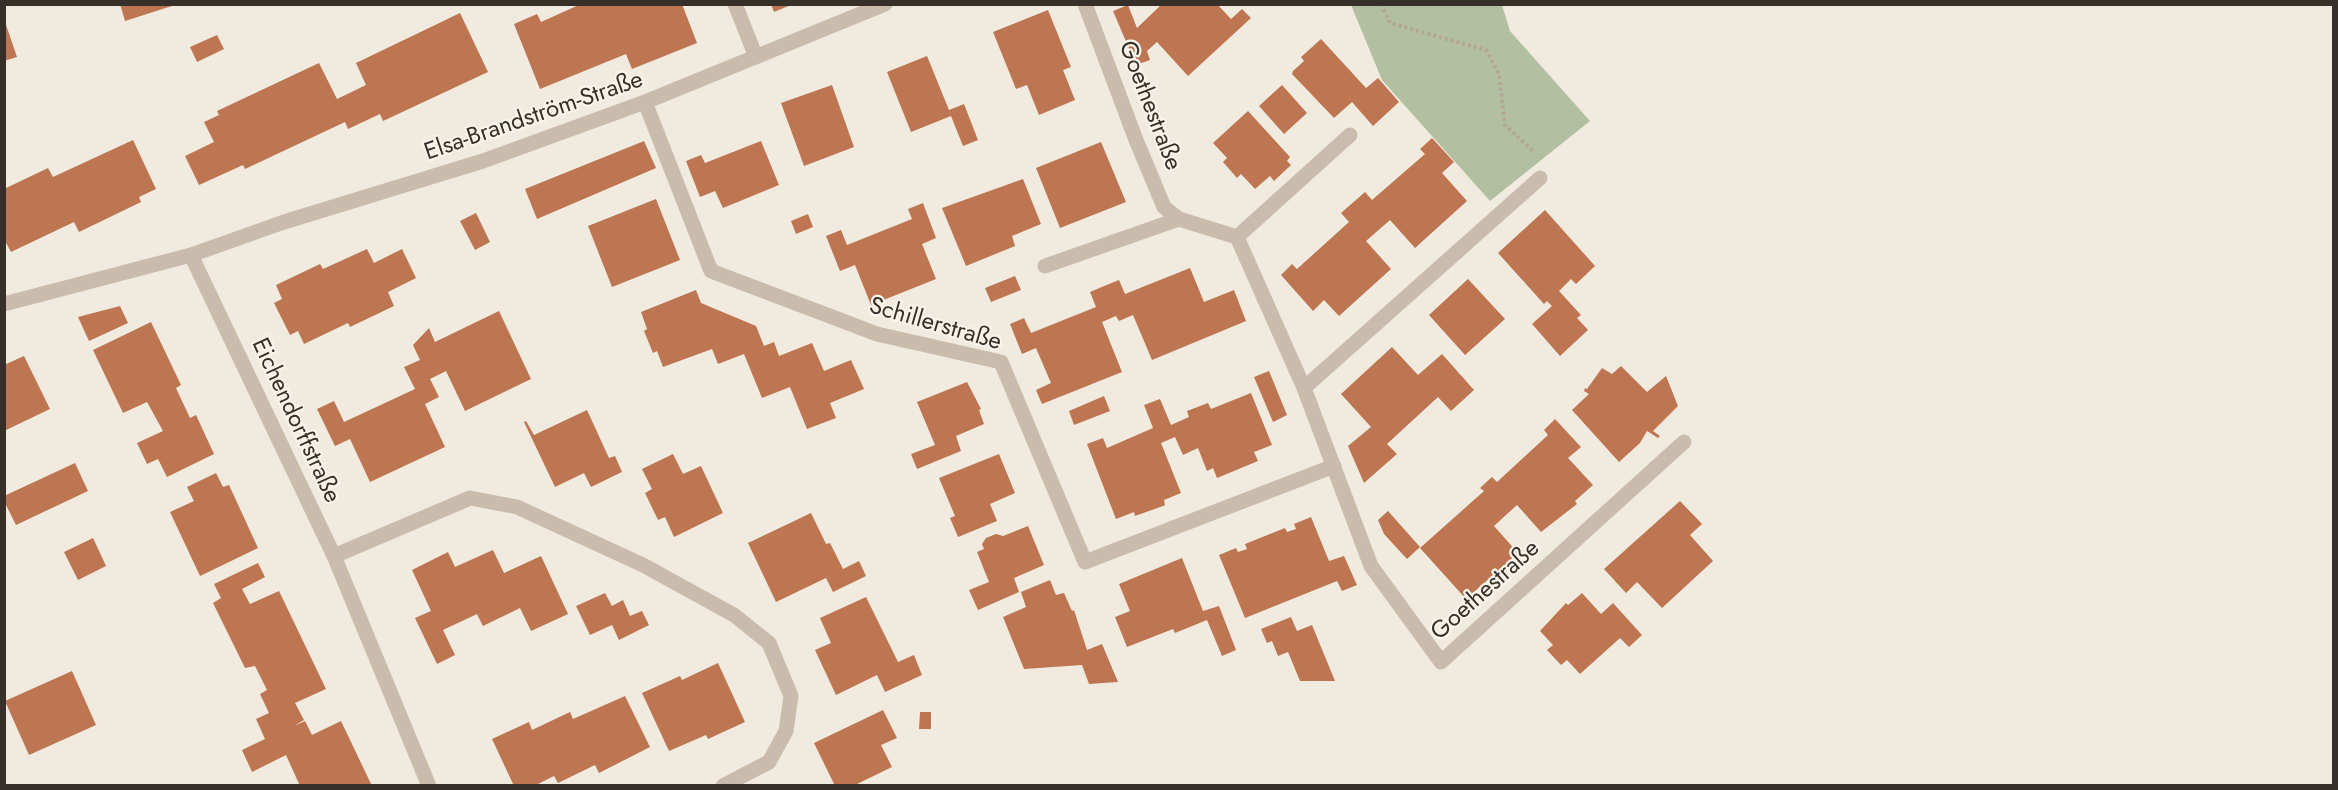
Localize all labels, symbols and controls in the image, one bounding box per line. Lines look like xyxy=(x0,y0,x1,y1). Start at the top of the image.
street label: Goethestraße xyxy=(1111,37,1187,175)
street label: Elsa-Brandström-Straße xyxy=(421,66,647,168)
street label: Schillerstraße xyxy=(866,292,1004,358)
street label: Eichendorffstraße xyxy=(244,334,346,508)
street label: Goethestraße xyxy=(1426,535,1546,647)

